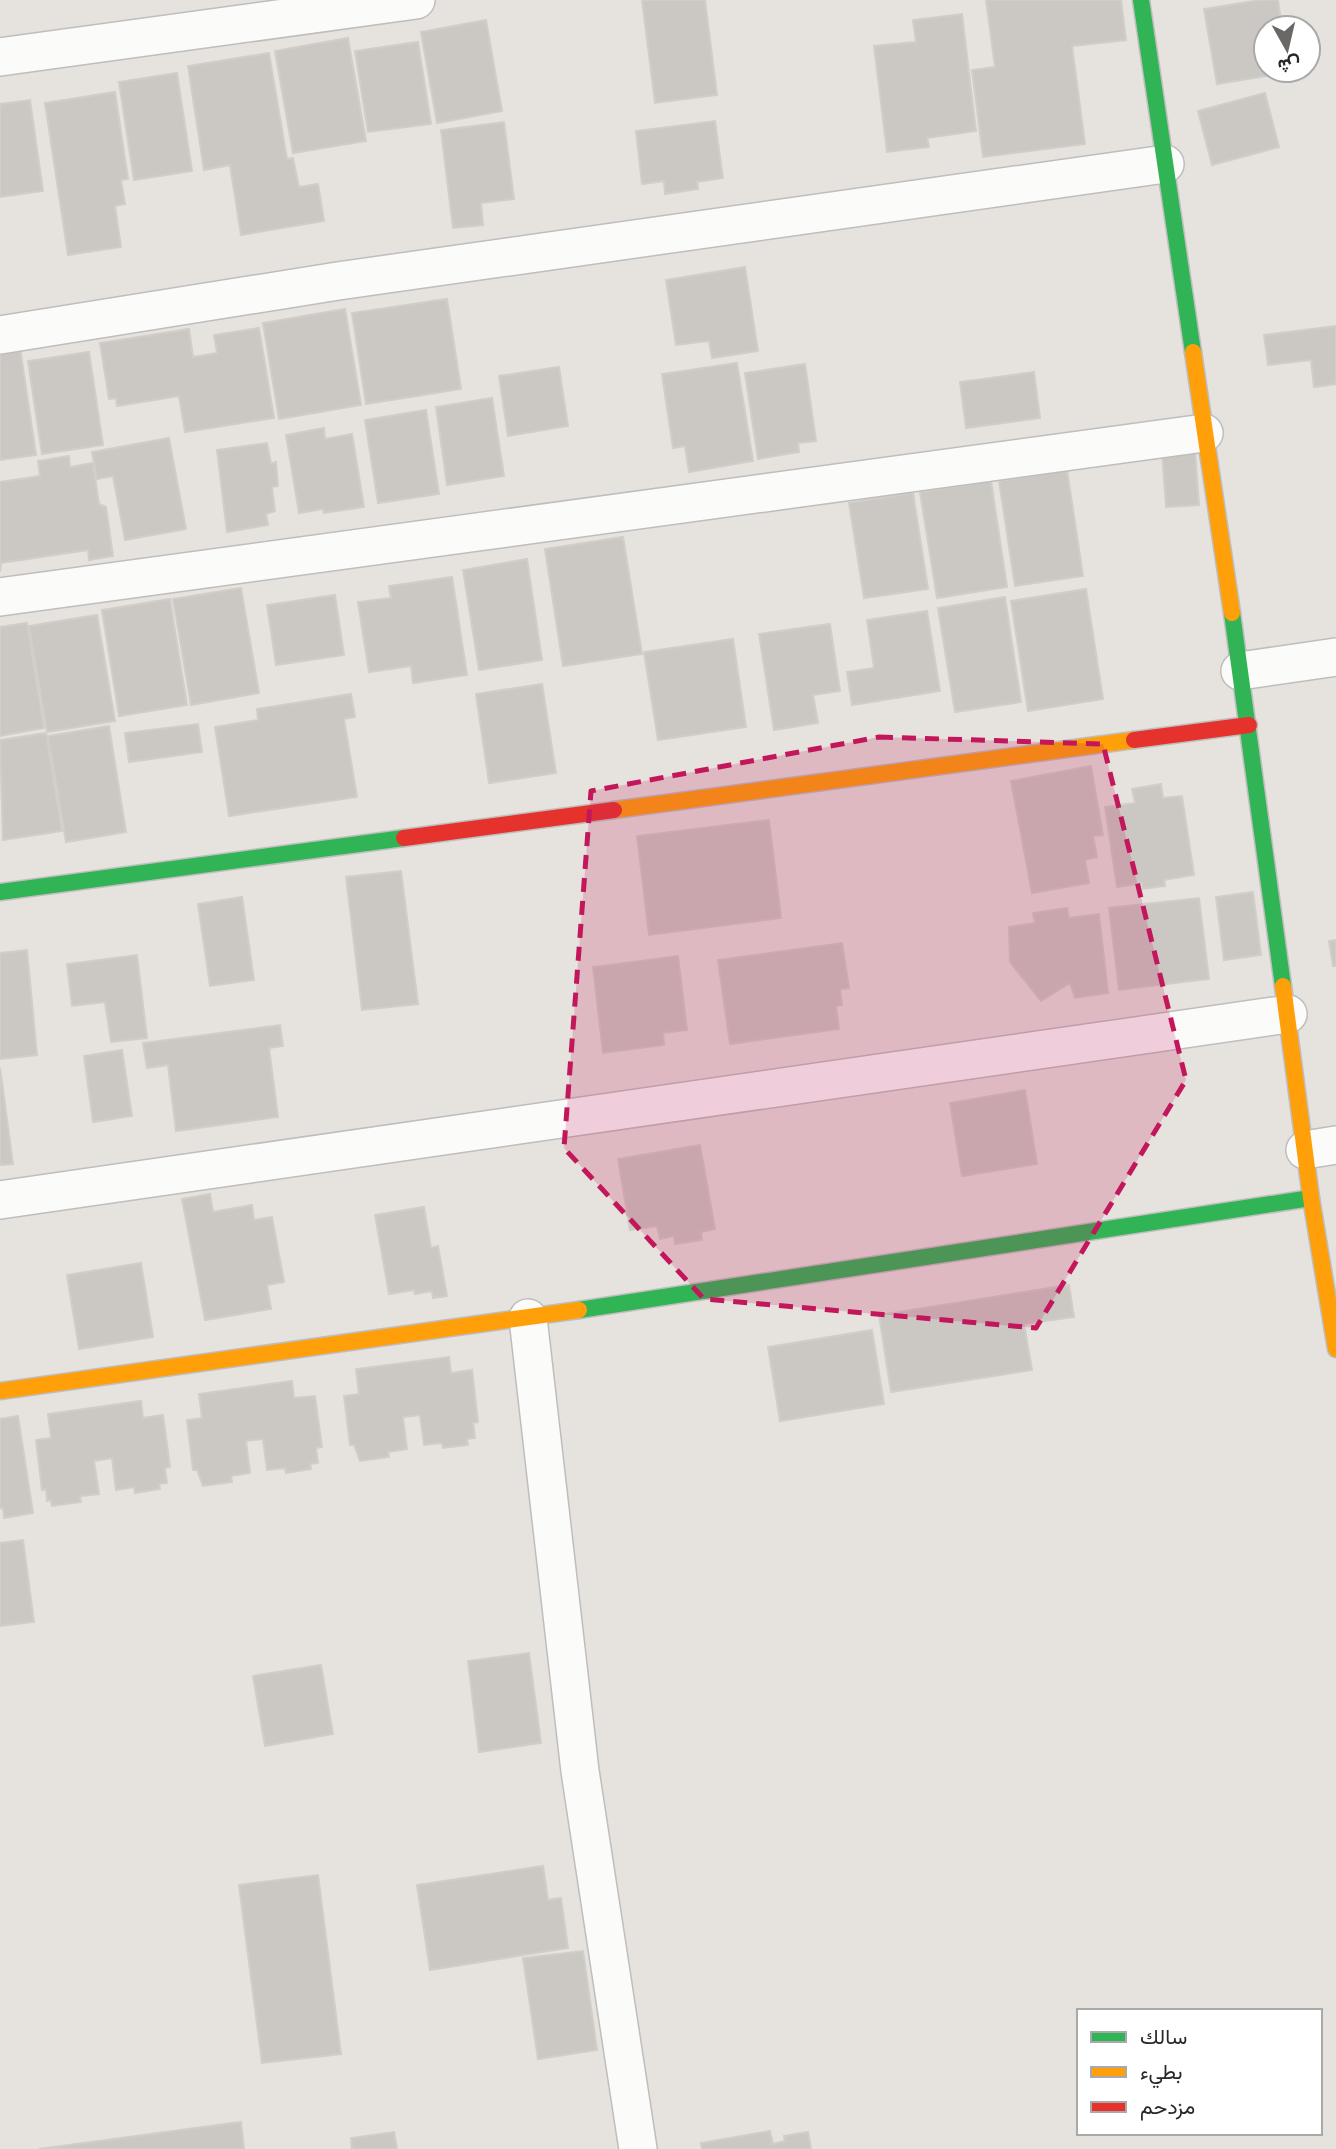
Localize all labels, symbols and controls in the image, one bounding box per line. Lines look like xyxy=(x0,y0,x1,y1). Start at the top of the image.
north arrow xyxy=(1252,14,1322,84)
text: ش xyxy=(1276,52,1302,78)
legend xyxy=(1077,2009,1322,2135)
text: سالك xyxy=(1140,2025,1187,2049)
text: بطيء xyxy=(1140,2060,1183,2089)
text: مزدحم xyxy=(1140,2095,1195,2121)

